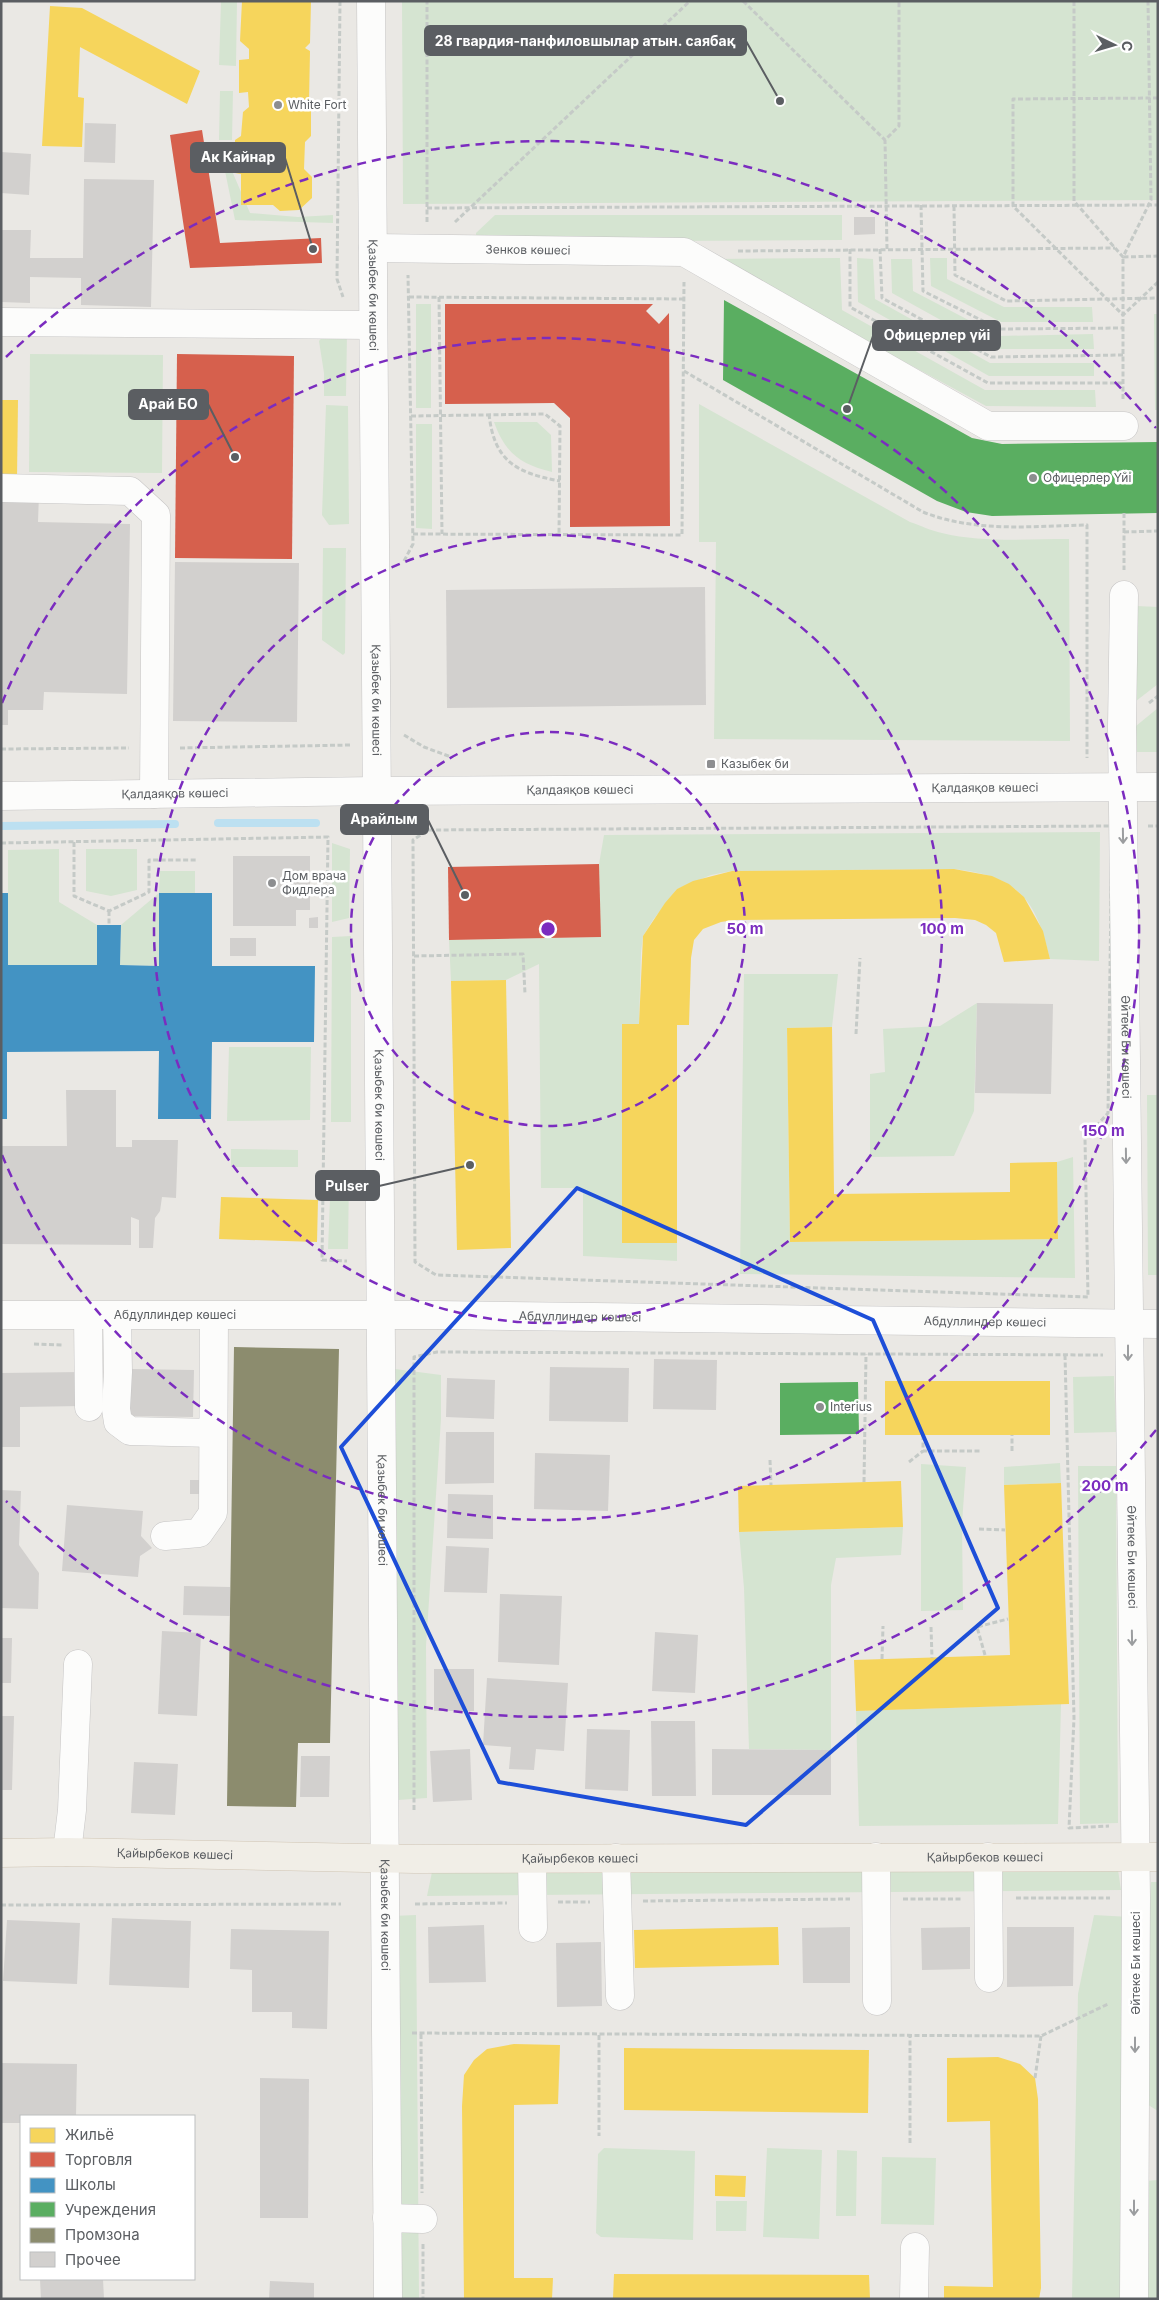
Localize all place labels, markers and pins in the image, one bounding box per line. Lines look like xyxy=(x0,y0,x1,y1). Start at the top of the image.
callout: 28 гвардия-панфиловшылар атын. саябақ xyxy=(425,26,746,55)
place label: White Fort xyxy=(288,97,347,112)
marker: White Fort xyxy=(272,99,284,111)
callout: Ак Кайнар xyxy=(191,143,285,172)
callout: Офицерлер үйі xyxy=(873,321,1000,350)
callout: Арай БО xyxy=(129,390,208,419)
place label: Офицерлер Үйі xyxy=(1043,470,1131,485)
marker: Офицерлер Үйі xyxy=(1027,472,1039,484)
place label: Казыбек би xyxy=(721,756,789,771)
marker: Казыбек би xyxy=(705,758,717,770)
callout: Арайлым xyxy=(341,805,428,834)
place label: Дом врача Фидлера xyxy=(282,868,346,897)
marker: Дом врача Фидлера xyxy=(266,877,278,889)
centre of rings xyxy=(539,920,557,938)
callout: Pulser xyxy=(316,1171,379,1200)
place label: Interius xyxy=(830,1399,872,1414)
marker: Interius xyxy=(814,1401,826,1413)

